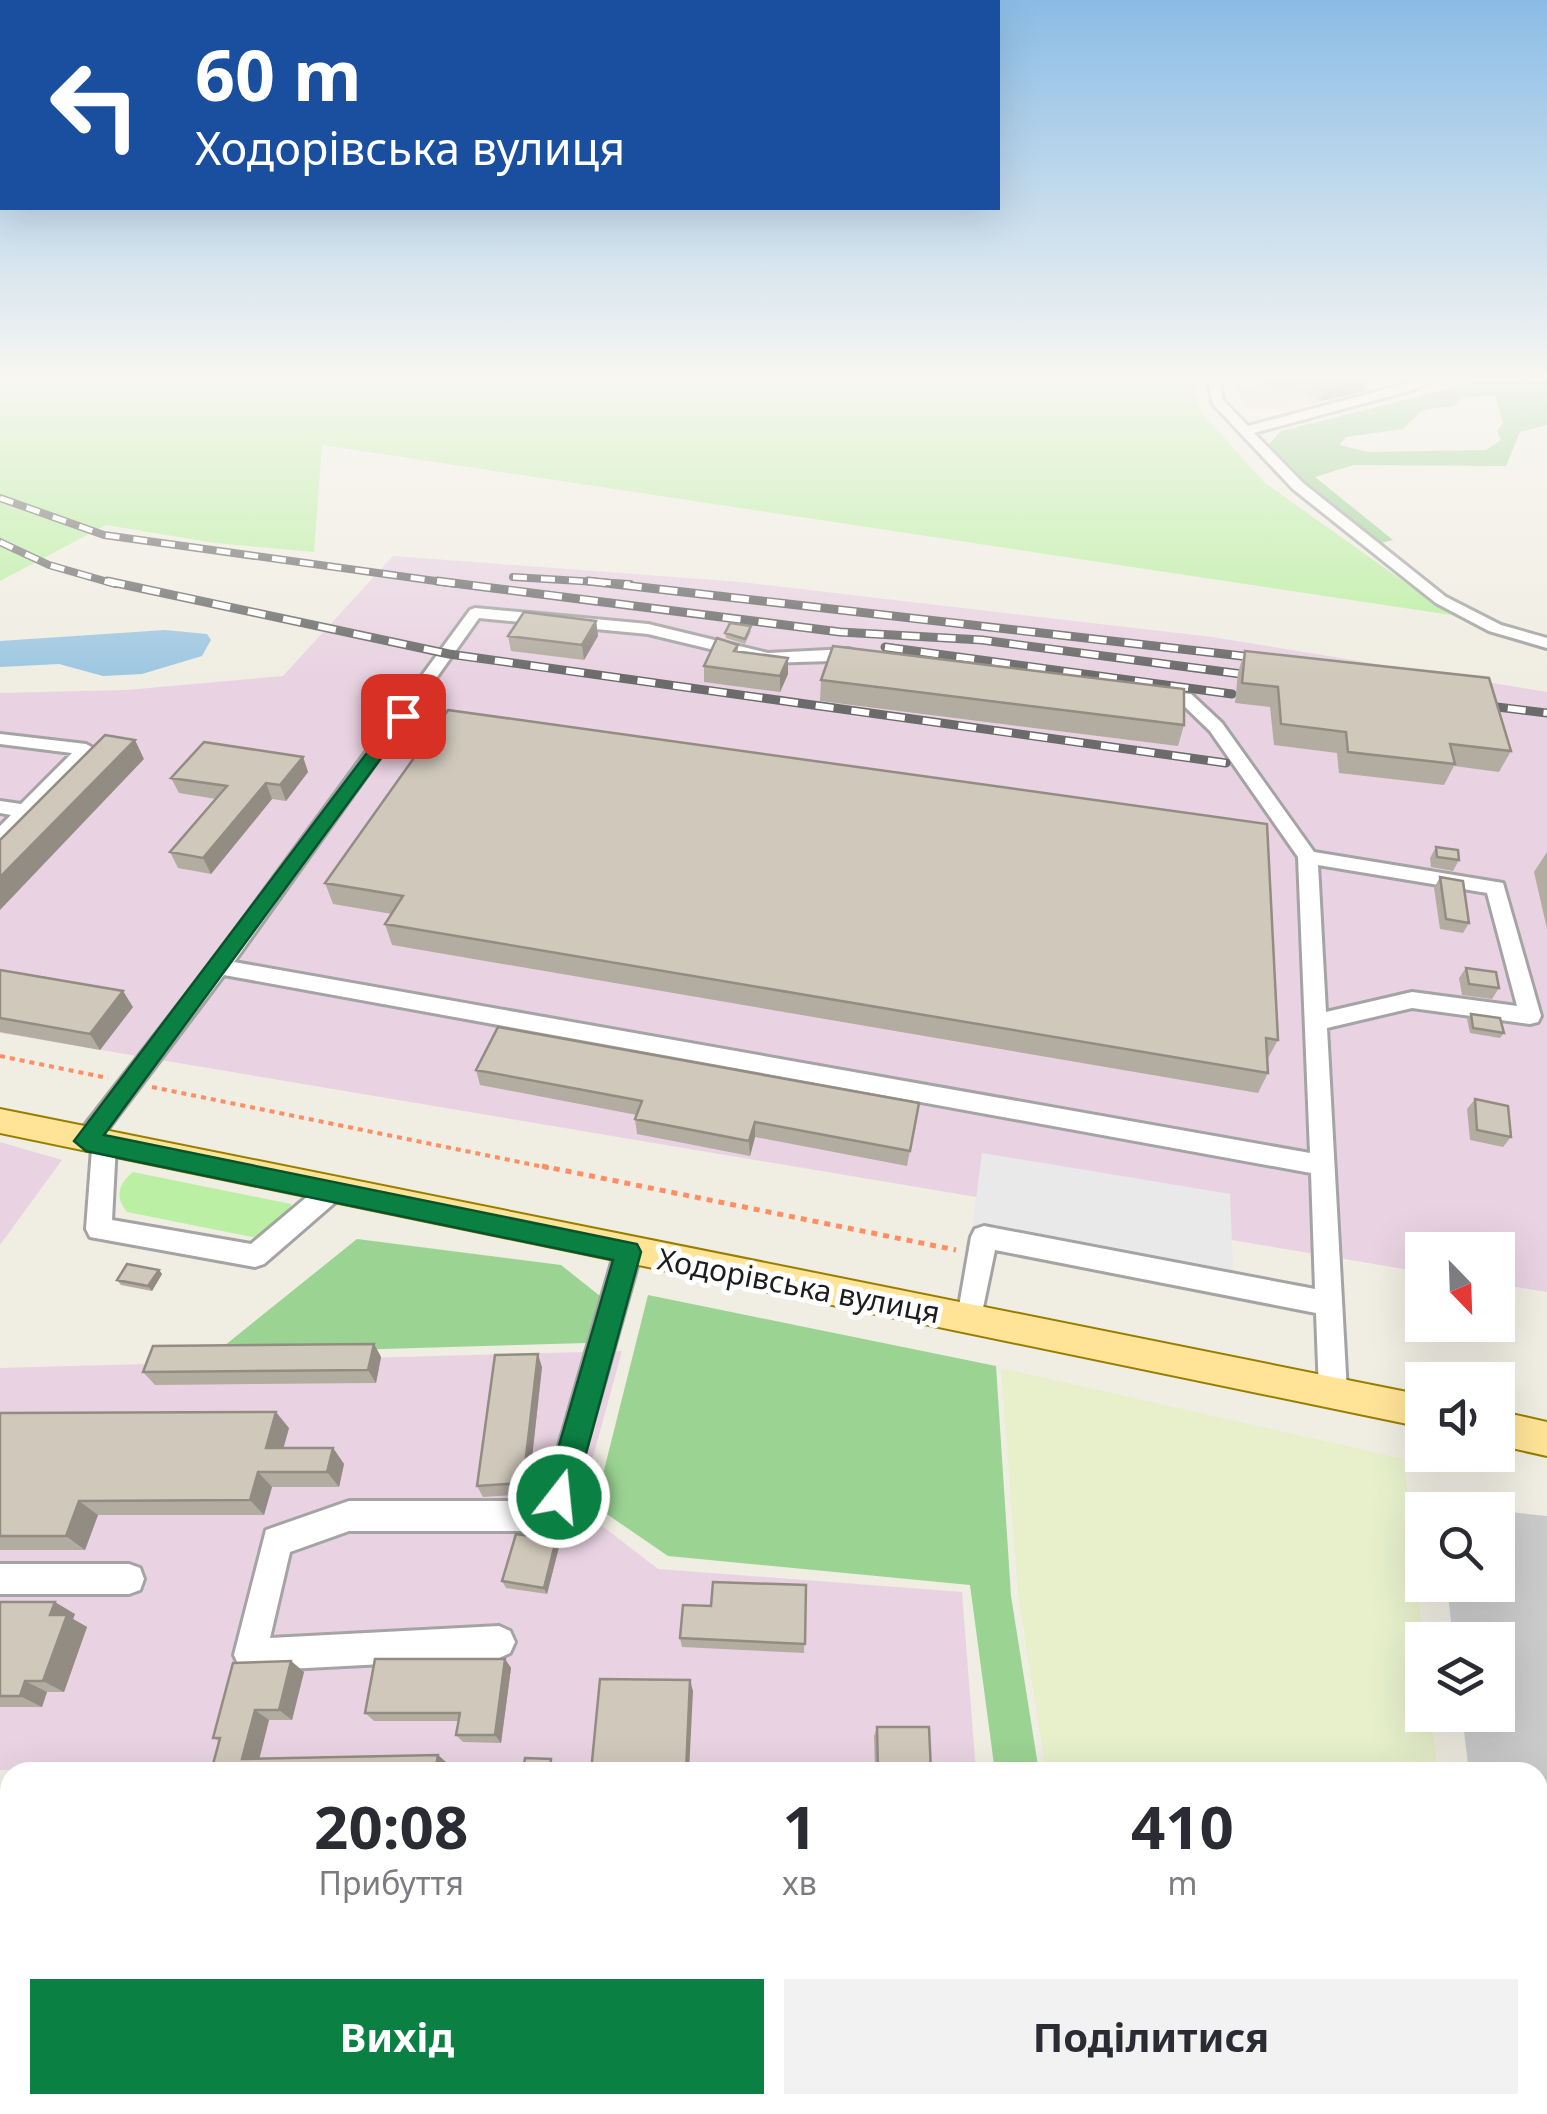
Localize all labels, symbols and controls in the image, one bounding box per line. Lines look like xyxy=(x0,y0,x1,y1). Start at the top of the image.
text: 60 m xyxy=(195,26,362,122)
icon: left xyxy=(30,40,160,170)
text: Ходорівська вулиця xyxy=(195,117,625,178)
pin xyxy=(361,674,446,759)
icon: arrive xyxy=(376,689,431,744)
north arrow xyxy=(1405,1232,1515,1342)
map controls xyxy=(1405,1232,1515,1732)
street label: Ходорівська вулиця xyxy=(654,1238,944,1332)
button: sound xyxy=(1405,1362,1515,1472)
position arrow xyxy=(507,1445,611,1549)
button: search xyxy=(1405,1492,1515,1602)
button: layers xyxy=(1405,1622,1515,1732)
text: 20:08 xyxy=(314,1785,468,1867)
text: 1 xyxy=(782,1785,817,1867)
text: 410 xyxy=(1131,1785,1234,1867)
text: Прибуття xyxy=(318,1861,464,1904)
text: хв xyxy=(782,1861,817,1904)
text: m xyxy=(1167,1861,1197,1904)
button: Вихід xyxy=(30,1979,764,2094)
button: Поділитися xyxy=(784,1979,1518,2094)

